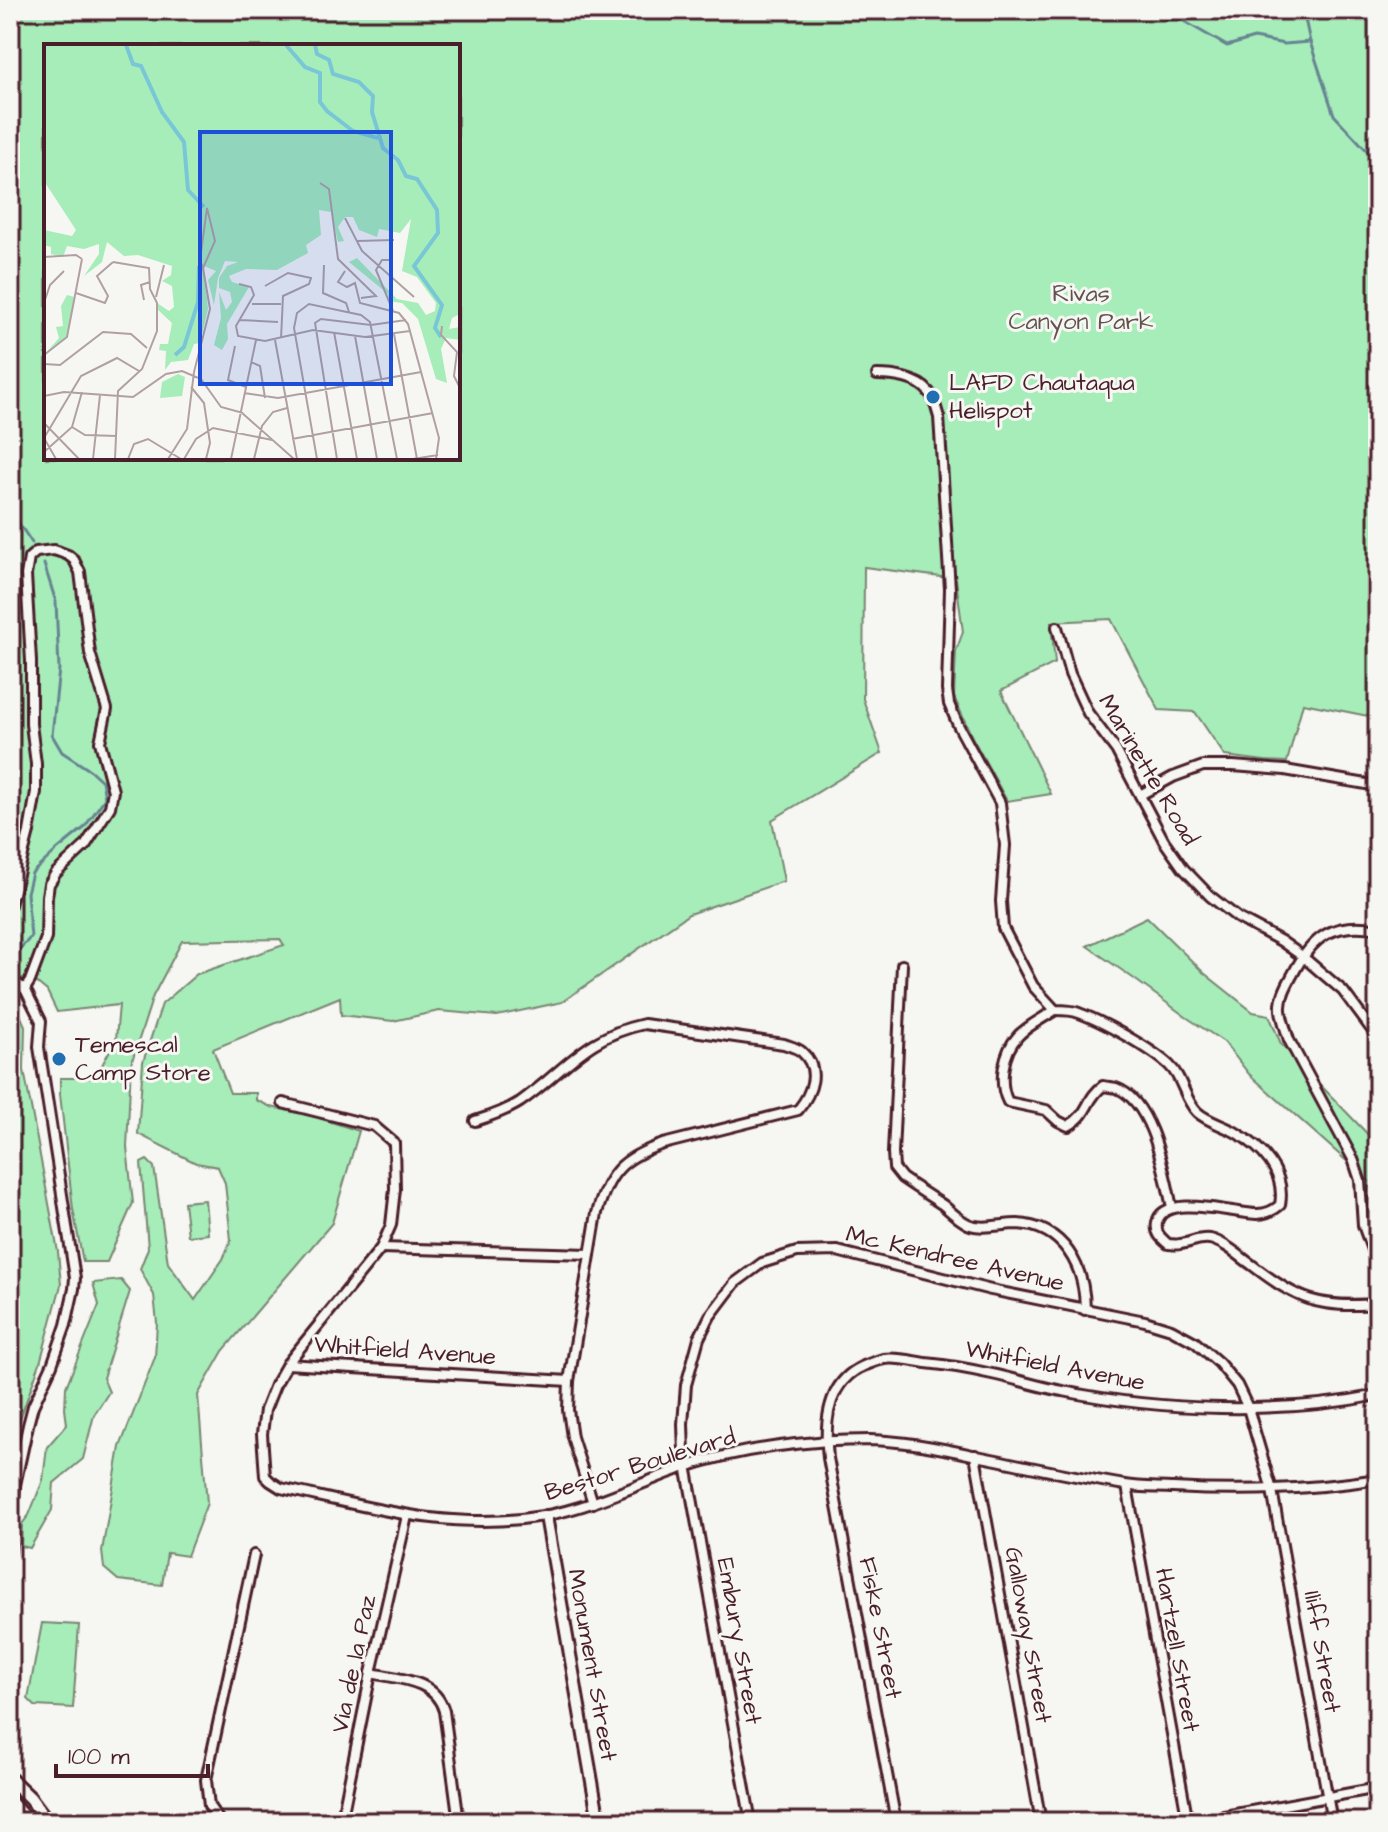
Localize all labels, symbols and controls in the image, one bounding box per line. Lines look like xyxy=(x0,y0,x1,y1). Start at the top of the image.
inset map xyxy=(44,44,460,460)
park label: Rivas Canyon Park xyxy=(1009,277,1154,340)
place label: LAFD Chautaqua Helispot xyxy=(949,366,1135,428)
marker: LAFD Chautaqua Helispot xyxy=(924,388,942,406)
street label: Marinette Road xyxy=(1089,688,1207,852)
place label: Temescal Camp Store xyxy=(75,1028,211,1090)
marker: Temescal Camp Store xyxy=(50,1050,68,1068)
street label: Mc Kendree Avenue xyxy=(842,1217,1068,1301)
street label: Whitfield Avenue xyxy=(313,1328,497,1374)
street label: Whitfield Avenue xyxy=(962,1332,1148,1400)
street label: Bestor Boulevard xyxy=(540,1420,740,1510)
street label: Galloway Street xyxy=(995,1544,1060,1726)
street label: Fiske Street xyxy=(850,1554,910,1702)
street label: Embury Street xyxy=(707,1555,770,1727)
street label: Hartzell Street xyxy=(1146,1565,1208,1735)
street label: Monument Street xyxy=(558,1566,626,1764)
street label: Iliff Street xyxy=(1295,1588,1349,1716)
street label: Via de la Paz xyxy=(323,1592,385,1736)
scale bar xyxy=(56,1728,208,1778)
text: 100 m xyxy=(68,1740,130,1774)

